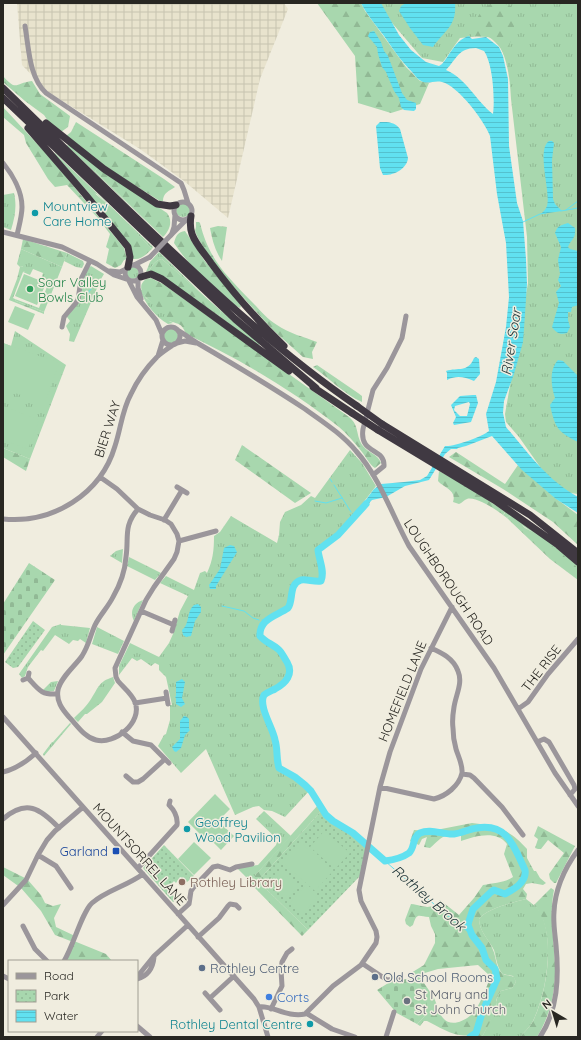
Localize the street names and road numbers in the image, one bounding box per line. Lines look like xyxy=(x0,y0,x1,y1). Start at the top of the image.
street label: BIER WAY xyxy=(90,398,124,459)
street label: LOUGHBOROUGH ROAD xyxy=(401,516,497,648)
street label: HOMEFIELD LANE xyxy=(374,638,430,744)
street label: THE RISE xyxy=(518,641,564,695)
street label: MOUNTSORREL LANE xyxy=(90,800,190,908)

